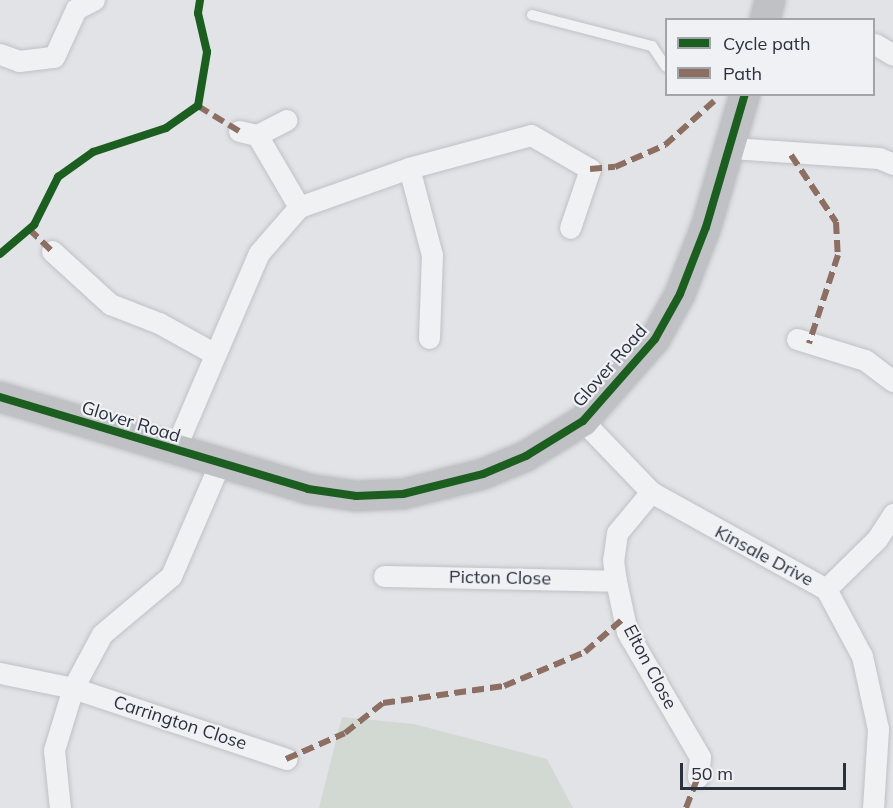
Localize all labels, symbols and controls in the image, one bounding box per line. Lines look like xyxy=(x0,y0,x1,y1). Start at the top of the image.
legend xyxy=(665,18,875,96)
text: Cycle path xyxy=(723,32,810,55)
text: Path xyxy=(723,62,762,85)
street label: Glover Road xyxy=(568,320,652,412)
street label: Glover Road xyxy=(79,397,183,447)
street label: Kinsale Drive xyxy=(711,521,817,591)
street label: Picton Close xyxy=(449,566,551,590)
street label: Elton Close xyxy=(619,621,681,713)
street label: Carrington Close xyxy=(111,691,249,755)
scale bar xyxy=(683,751,850,789)
text: 50 m xyxy=(691,762,733,785)

